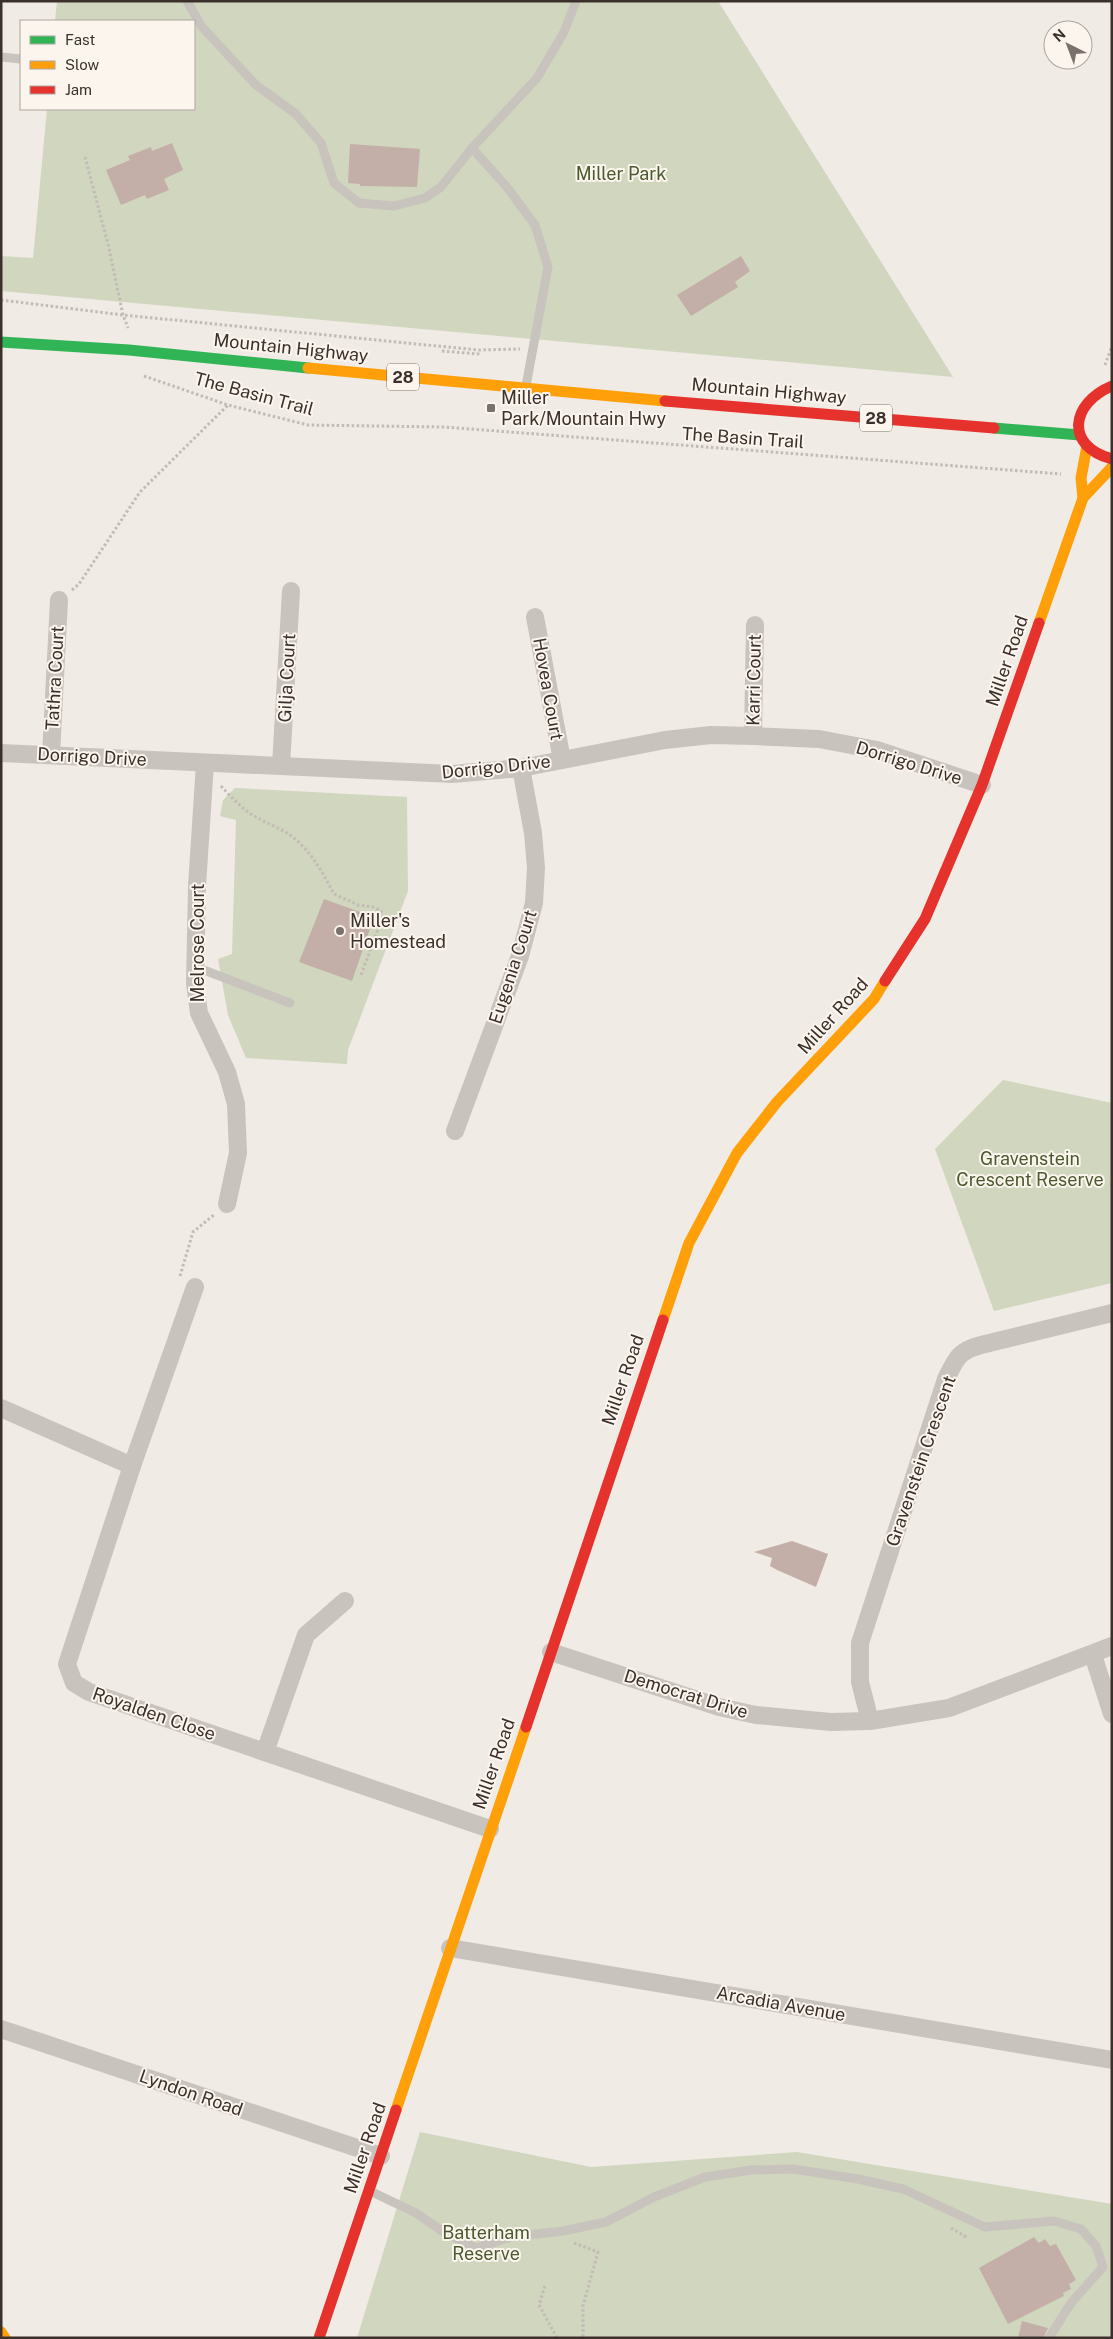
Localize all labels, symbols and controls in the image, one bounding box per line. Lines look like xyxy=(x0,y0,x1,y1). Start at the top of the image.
legend xyxy=(20,20,195,110)
north arrow xyxy=(1043,20,1093,70)
text: N xyxy=(1050,26,1069,45)
text: Fast xyxy=(65,31,95,48)
text: Slow xyxy=(65,56,100,73)
text: Jam xyxy=(65,81,92,98)
park label: Miller Park xyxy=(576,163,666,184)
street label: Mountain Highway xyxy=(213,329,370,366)
road number: 28 xyxy=(387,364,419,391)
street label: The Basin Trail xyxy=(192,367,316,420)
street label: Mountain Highway xyxy=(691,373,848,408)
place label: Miller Park/Mountain Hwy xyxy=(501,387,666,429)
marker: Miller Park/Mountain Hwy xyxy=(485,402,497,414)
road number: 28 xyxy=(860,404,892,432)
street label: The Basin Trail xyxy=(681,423,805,452)
street label: Miller Road xyxy=(981,613,1032,709)
street label: Tathra Court xyxy=(41,625,68,731)
street label: Gilja Court xyxy=(274,633,299,723)
street label: Karri Court xyxy=(742,634,765,726)
street label: Hovea Court xyxy=(529,636,568,742)
street label: Dorrigo Drive xyxy=(854,736,965,789)
street label: Dorrigo Drive xyxy=(37,743,147,770)
street label: Dorrigo Drive xyxy=(440,750,552,783)
street label: Melrose Court xyxy=(187,884,208,1002)
street label: Eugenia Court xyxy=(484,907,541,1026)
place label: Miller's Homestead xyxy=(350,910,446,952)
marker: Miller's Homestead xyxy=(334,925,346,937)
street label: Miller Road xyxy=(793,973,872,1058)
park label: Gravenstein Crescent Reserve xyxy=(956,1148,1104,1190)
street label: Miller Road xyxy=(597,1332,648,1428)
street label: Gravenstein Crescent xyxy=(881,1373,960,1549)
street label: Democrat Drive xyxy=(621,1665,751,1722)
street label: Royalden Close xyxy=(90,1683,218,1744)
street label: Miller Road xyxy=(468,1716,519,1812)
street label: Arcadia Avenue xyxy=(715,1982,847,2025)
street label: Lyndon Road xyxy=(137,2065,246,2120)
street label: Miller Road xyxy=(339,2100,390,2196)
park label: Batterham Reserve xyxy=(442,2222,530,2264)

